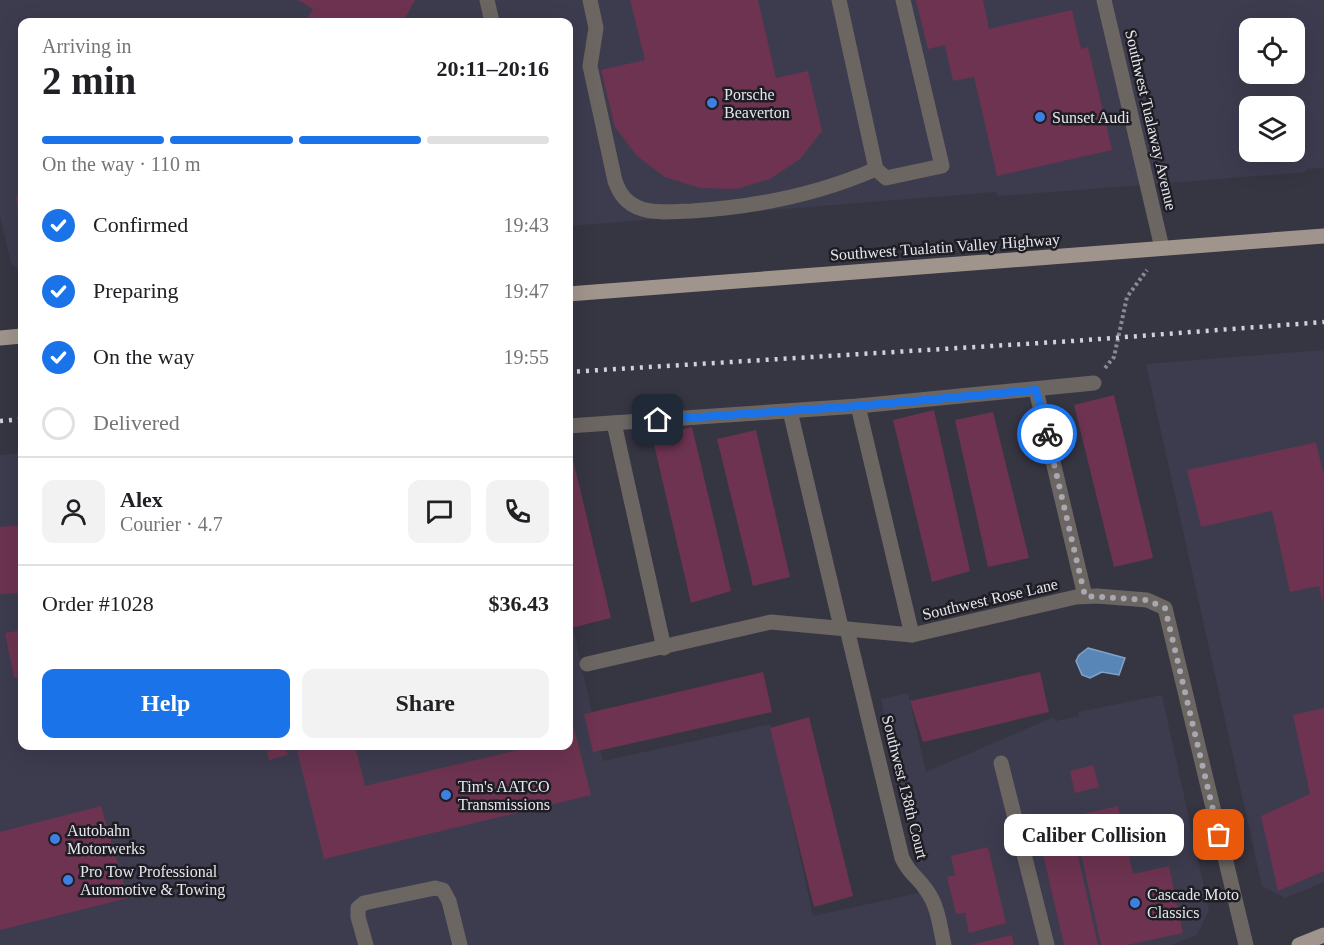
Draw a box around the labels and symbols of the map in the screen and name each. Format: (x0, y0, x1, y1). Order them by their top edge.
street label: Southwest Tualaway Avenue (1121, 28, 1180, 212)
place label: Porsche Beaverton (724, 86, 790, 121)
marker: Porsche Beaverton (705, 96, 719, 110)
place label: Sunset Audi (1052, 109, 1130, 126)
marker: Sunset Audi (1033, 110, 1047, 124)
street label: Southwest Tualatin Valley Highway (830, 230, 1061, 265)
pin (632, 394, 683, 445)
courier (1017, 404, 1077, 464)
street label: Southwest Rose Lane (921, 575, 1059, 623)
street label: Southwest 138th Court (879, 713, 931, 861)
place label: Tim's AATCO Transmissions (458, 778, 550, 813)
marker: Tim's AATCO Transmissions (439, 788, 453, 802)
pin (1193, 809, 1244, 860)
callout: Caliber Collision (1003, 814, 1183, 856)
place label: Autobahn Motorwerks (67, 822, 145, 857)
marker: Autobahn Motorwerks (48, 832, 62, 846)
place label: Pro Tow Professional Automotive & Towing (80, 863, 225, 899)
marker: Pro Tow Professional Automotive & Towing (61, 873, 75, 887)
place label: Cascade Moto Classics (1147, 886, 1239, 921)
marker: Cascade Moto Classics (1128, 896, 1142, 910)

